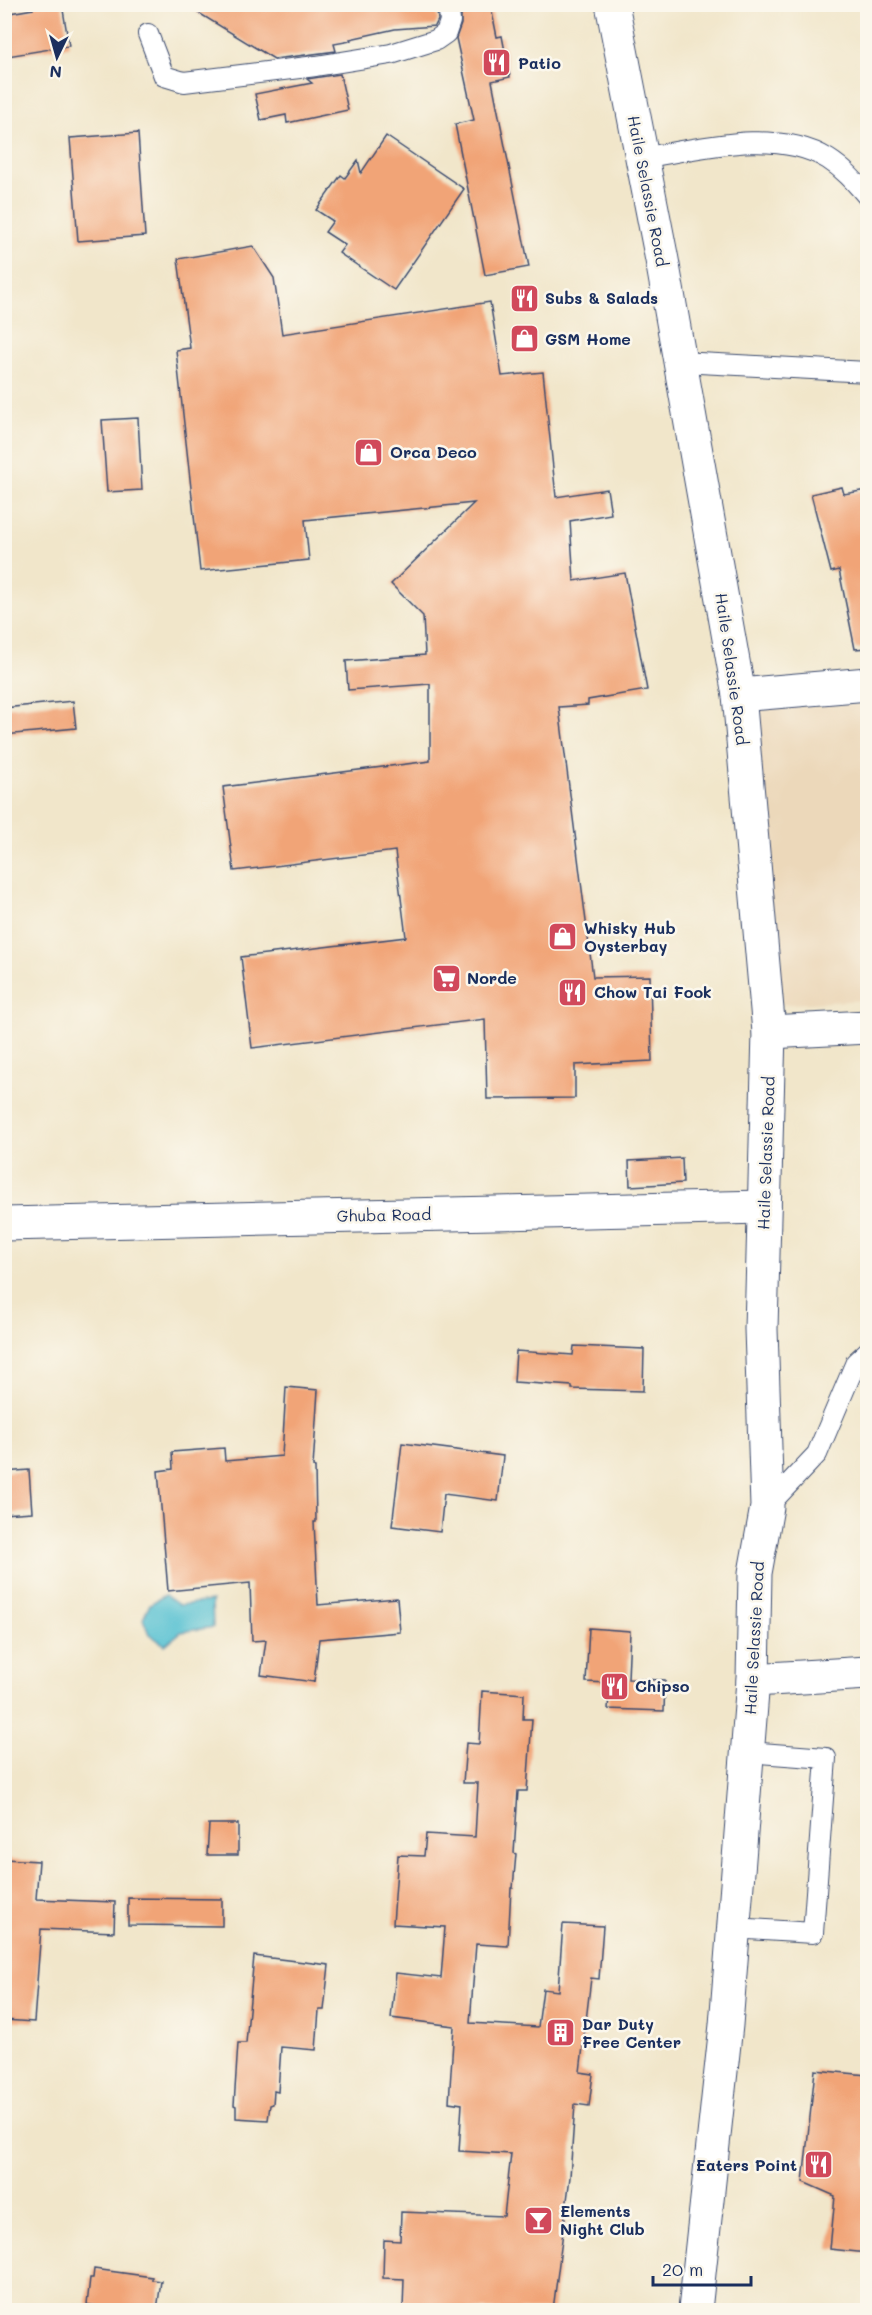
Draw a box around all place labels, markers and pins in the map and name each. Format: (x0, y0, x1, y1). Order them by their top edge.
restaurant icon: Patio (481, 47, 513, 79)
place label: Patio (518, 52, 561, 73)
restaurant icon: Subs & Salads (508, 282, 540, 314)
place label: Subs & Salads (545, 287, 658, 308)
shop icon: GSM Home (508, 323, 540, 355)
place label: GSM Home (545, 328, 631, 349)
shop icon: Orca Deco (353, 436, 385, 468)
place label: Orca Deco (390, 441, 477, 462)
place label: Whisky Hub Oysterbay (584, 917, 676, 956)
shop icon: Whisky Hub Oysterbay (547, 921, 579, 953)
supermarket icon: Norde (430, 962, 462, 994)
place label: Norde (467, 967, 517, 988)
restaurant icon: Chow Tai Fook (557, 976, 589, 1008)
place label: Chow Tai Fook (594, 981, 712, 1002)
restaurant icon: Chipso (598, 1670, 630, 1702)
place label: Chipso (635, 1675, 690, 1696)
place label: Dar Duty Free Center (582, 2013, 681, 2052)
building icon: Dar Duty Free Center (545, 2017, 577, 2049)
restaurant icon: Eaters Point (802, 2149, 834, 2181)
place label: Eaters Point (696, 2154, 797, 2175)
place label: Elements Night Club (560, 2200, 645, 2239)
bar icon: Elements Night Club (523, 2204, 555, 2236)

